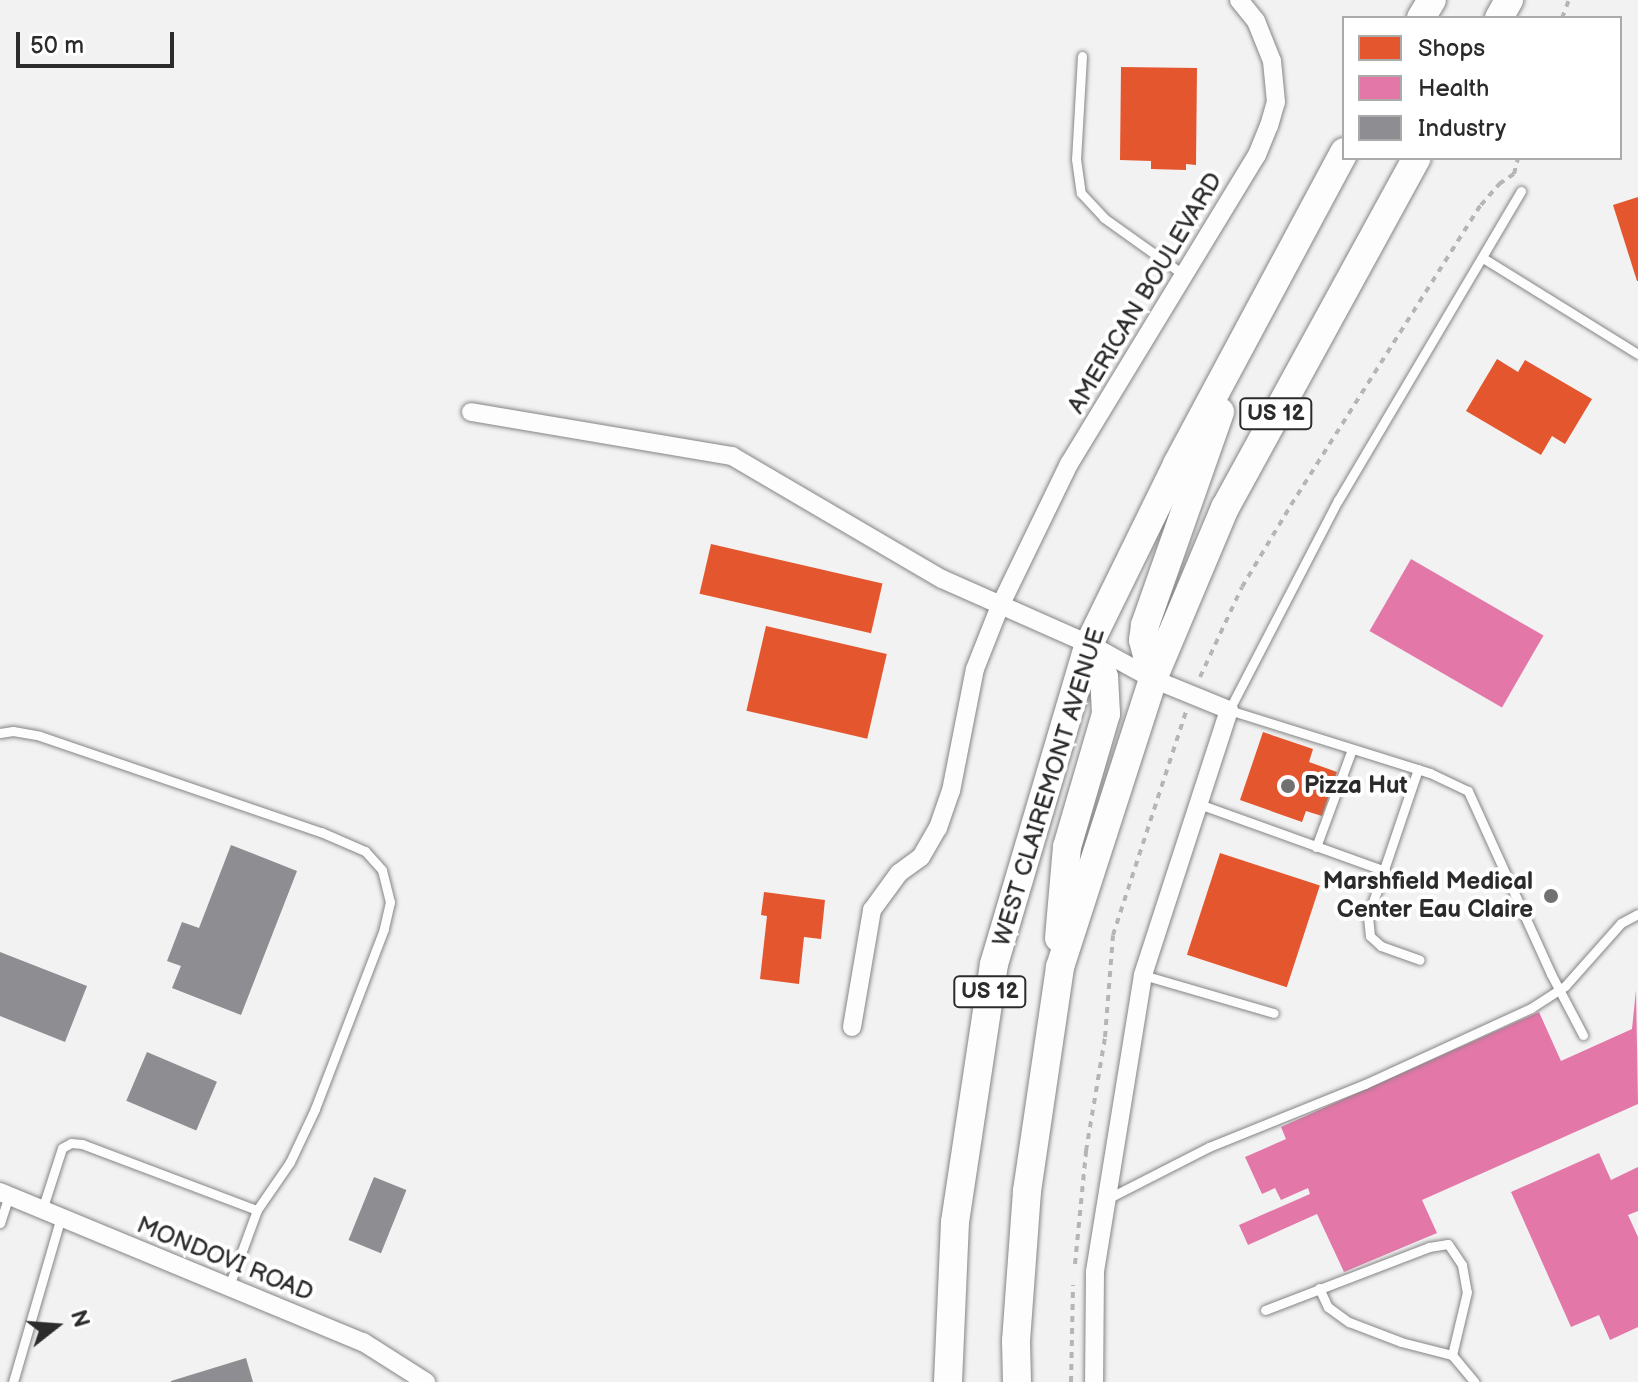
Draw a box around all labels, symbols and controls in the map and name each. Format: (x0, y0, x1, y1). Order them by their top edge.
scale bar (20, 16, 178, 66)
legend (1342, 16, 1622, 160)
text: 50 m (30, 31, 84, 60)
text: Shops (1418, 34, 1485, 63)
text: Health (1418, 74, 1489, 103)
text: Industry (1418, 114, 1506, 143)
street label: AMERICAN BOULEVARD (1062, 167, 1228, 419)
road number: US 12 (1238, 396, 1314, 432)
street label: WEST CLAIREMONT AVENUE (987, 624, 1111, 950)
place label: Pizza Hut (1304, 772, 1407, 800)
marker: Pizza Hut (1279, 777, 1297, 795)
place label: Marshfield Medical Center Eau Claire (1323, 868, 1533, 924)
marker: Marshfield Medical Center Eau Claire (1540, 885, 1562, 907)
road number: US 12 (952, 974, 1028, 1010)
street label: MONDOVI ROAD (133, 1210, 317, 1308)
north arrow (16, 1286, 96, 1366)
text: N (64, 1307, 95, 1331)

